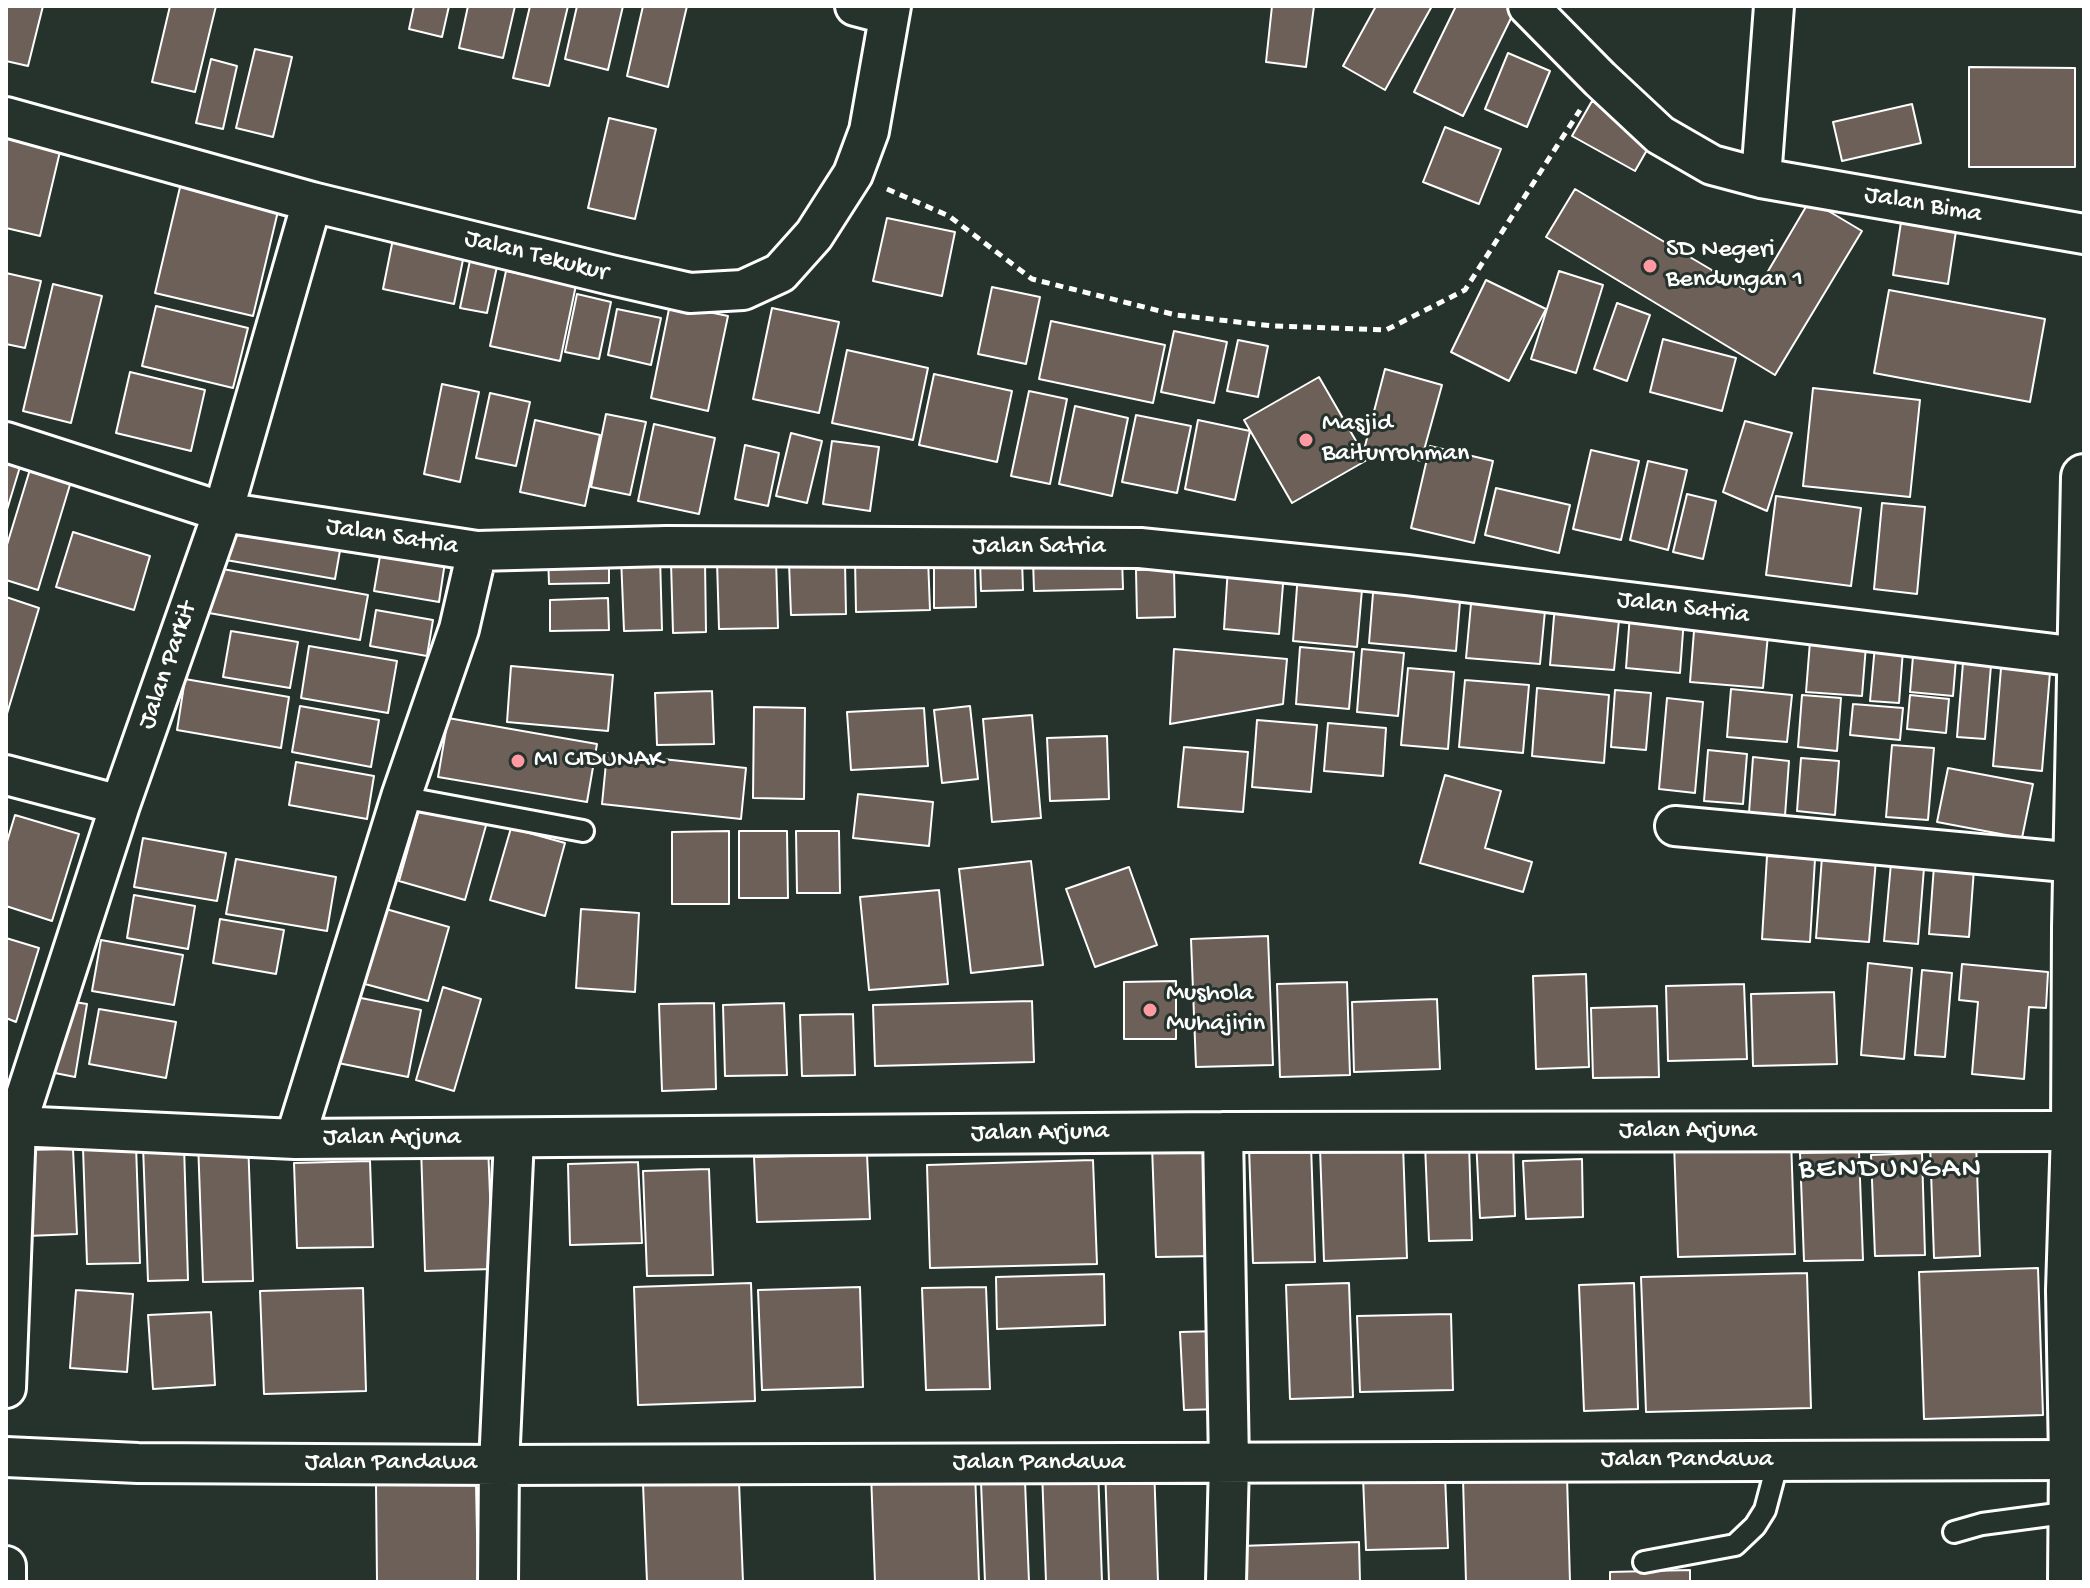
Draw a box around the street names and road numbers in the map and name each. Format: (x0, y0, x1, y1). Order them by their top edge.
street label: Jalan Bima (1862, 180, 1984, 232)
street label: Jalan Tekukur (461, 224, 611, 290)
street label: Jalan Satria (324, 512, 460, 564)
street label: Jalan Satria (972, 532, 1106, 564)
street label: Jalan Satria (1615, 585, 1751, 633)
street label: Jalan Parkit (133, 598, 205, 734)
street label: Jalan Arjuna (1619, 1116, 1757, 1148)
street label: Jalan Arjuna (971, 1117, 1109, 1151)
street label: Jalan Arjuna (323, 1123, 461, 1155)
street label: Jalan Pandawa (1601, 1445, 1773, 1477)
street label: Jalan Pandawa (305, 1448, 477, 1480)
street label: Jalan Pandawa (953, 1448, 1125, 1480)

